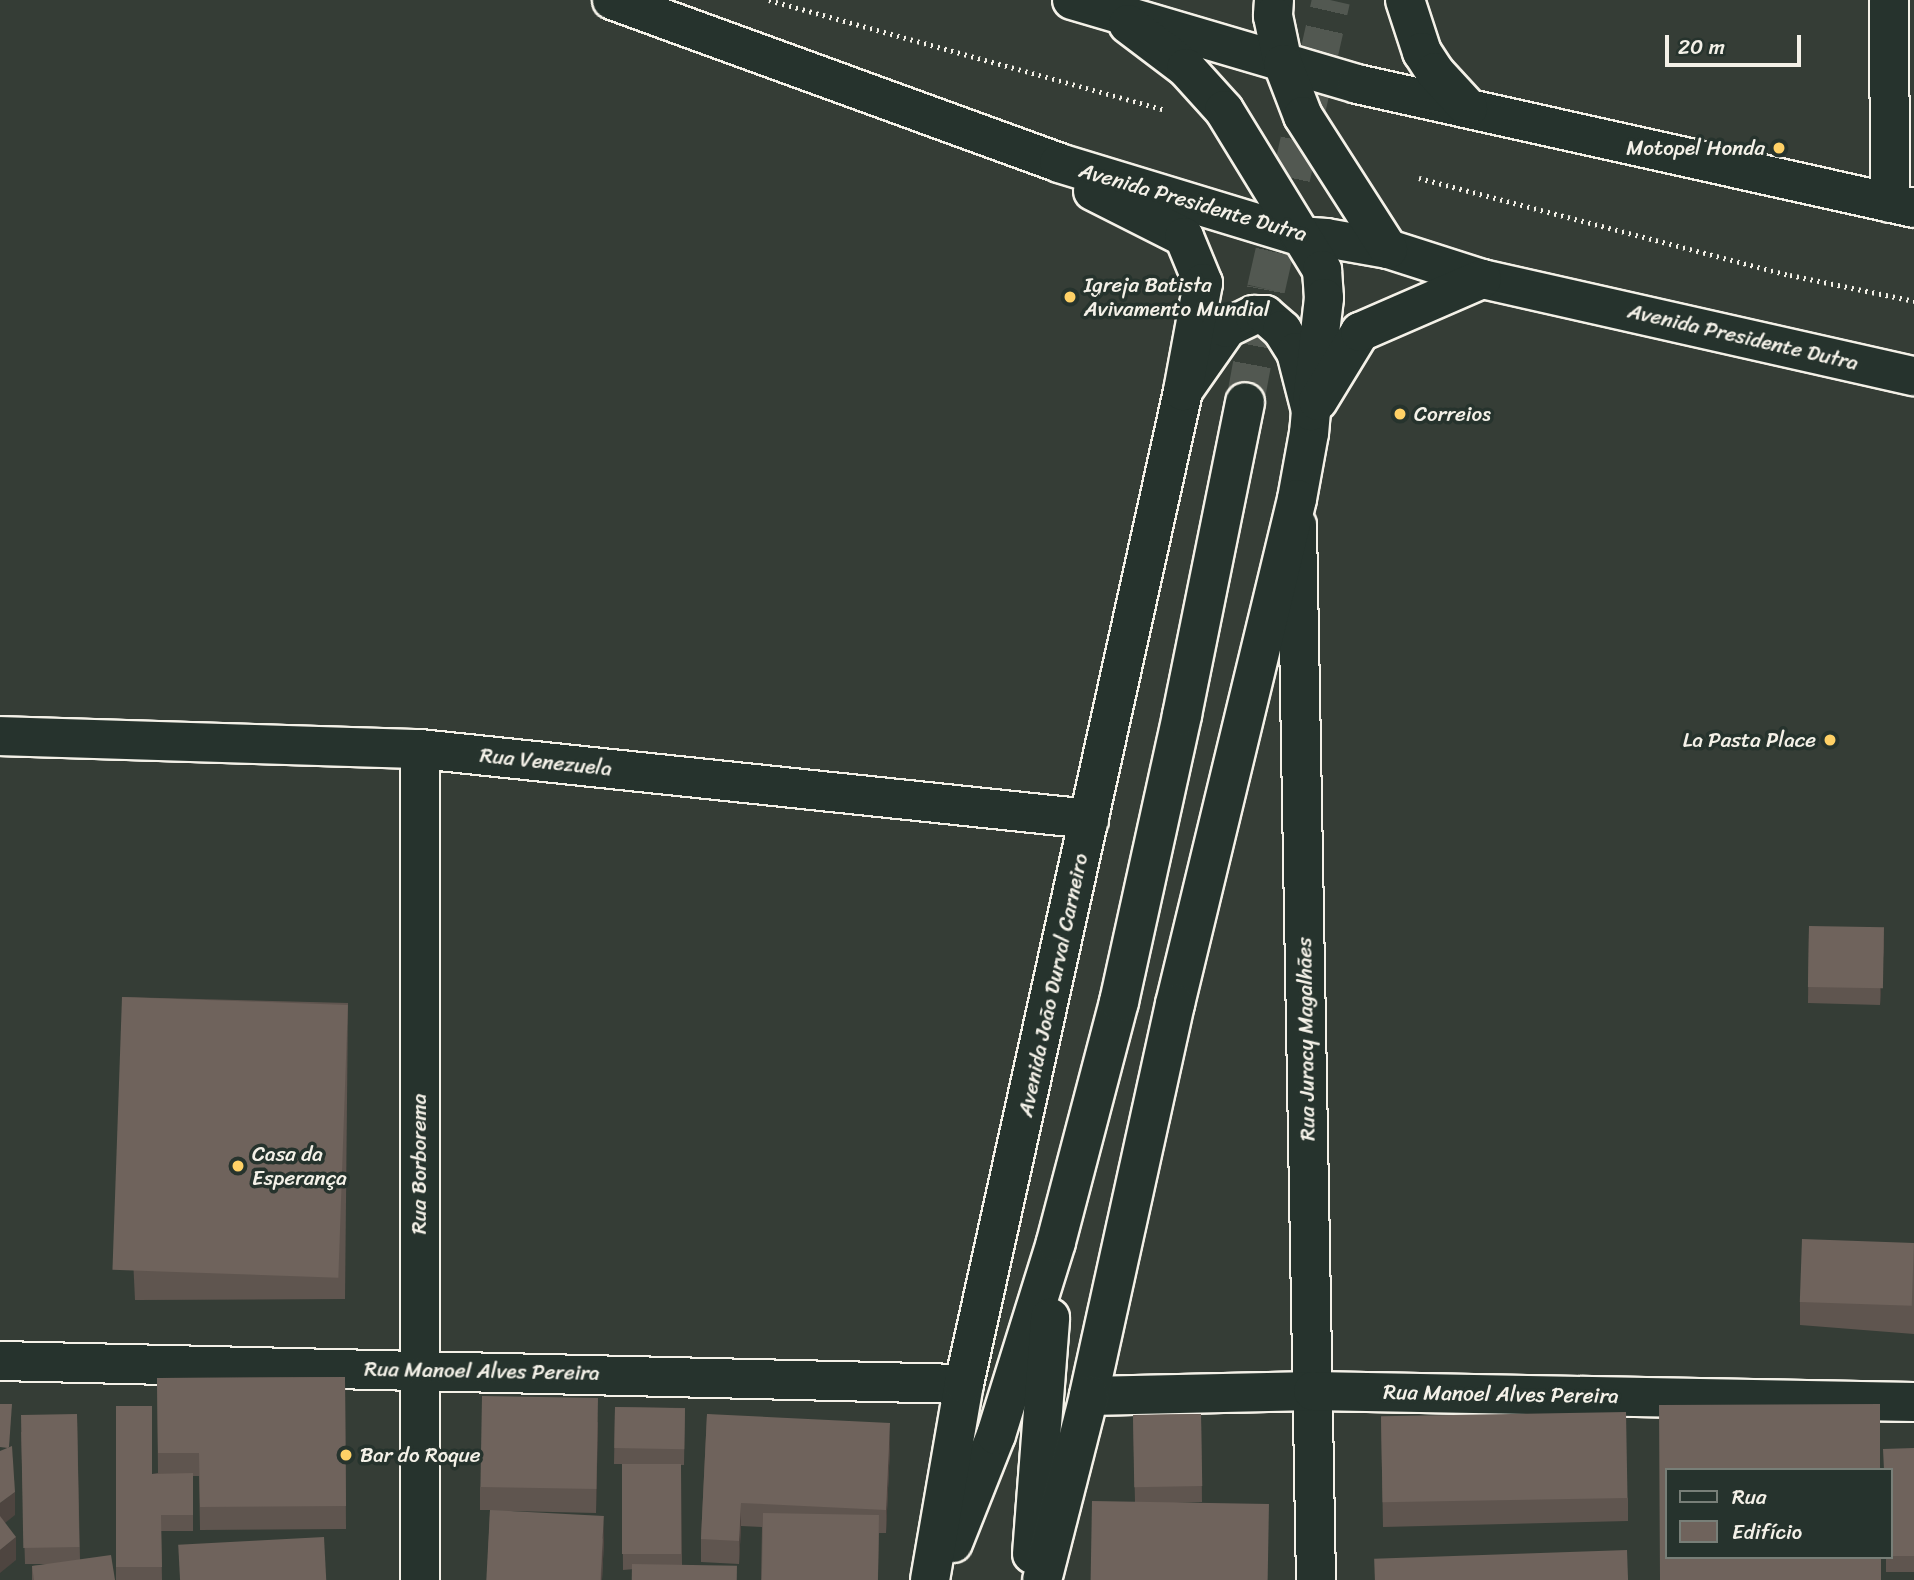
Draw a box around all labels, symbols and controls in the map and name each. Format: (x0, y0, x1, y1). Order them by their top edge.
scale bar (1669, 21, 1806, 65)
text: 20 m (1678, 28, 1725, 66)
place label: Motopel Honda (1626, 135, 1765, 161)
marker: Motopel Honda (1771, 140, 1787, 156)
street label: Avenida Presidente Dutra (1076, 157, 1310, 247)
place label: Igreja Batista Avivamento Mundial (1084, 272, 1270, 322)
marker: Igreja Batista Avivamento Mundial (1062, 289, 1078, 305)
street label: Avenida Presidente Dutra (1625, 298, 1861, 376)
place label: Correios (1414, 401, 1491, 427)
marker: Correios (1392, 406, 1408, 422)
place label: La Pasta Place (1682, 727, 1816, 753)
marker: La Pasta Place (1822, 732, 1838, 748)
street label: Rua Venezuela (479, 743, 613, 781)
street label: Avenida João Durval Carneiro (1013, 851, 1093, 1119)
street label: Rua Juracy Magalhães (1292, 937, 1320, 1141)
street label: Rua Borborema (406, 1094, 432, 1234)
place label: Casa da Esperança (252, 1141, 347, 1191)
marker: Casa da Esperança (230, 1158, 246, 1174)
street label: Rua Manoel Alves Pereira (365, 1356, 599, 1386)
street label: Rua Manoel Alves Pereira (1384, 1379, 1618, 1409)
place label: Bar do Roque (360, 1442, 480, 1468)
marker: Bar do Roque (338, 1447, 354, 1463)
legend (1666, 1468, 1893, 1559)
text: Rua (1732, 1478, 1767, 1516)
text: Edifício (1732, 1513, 1802, 1551)

